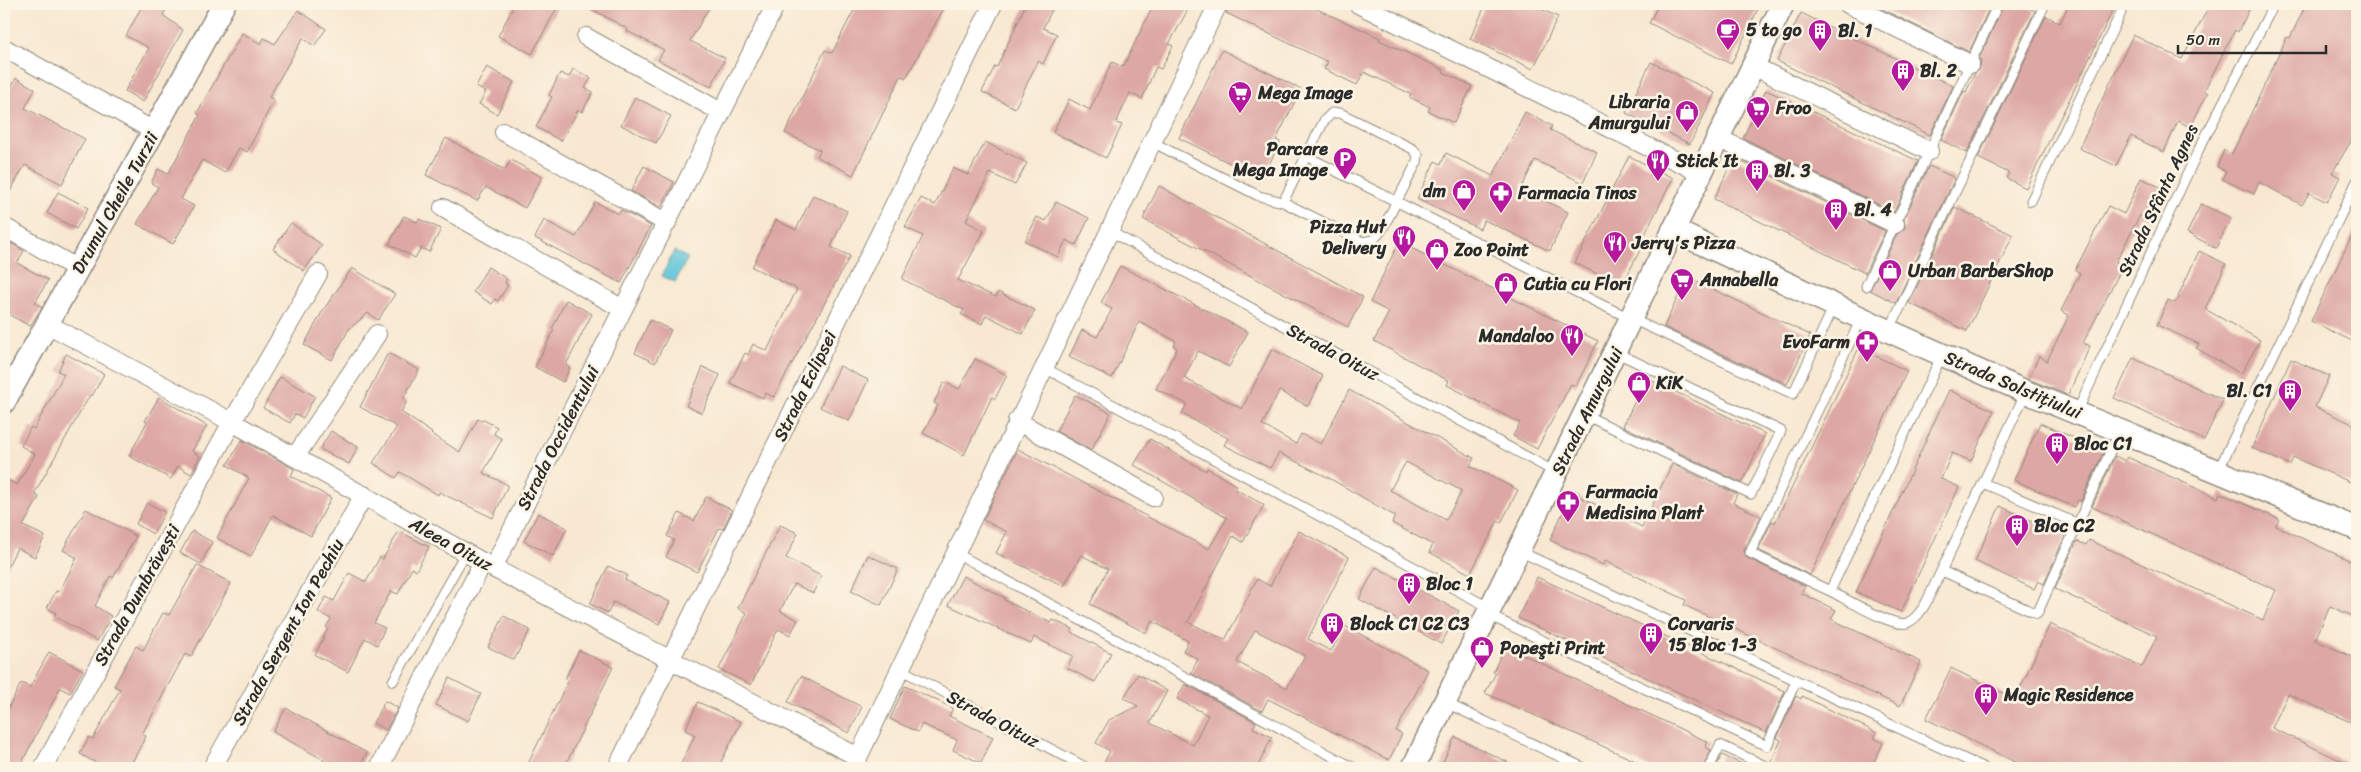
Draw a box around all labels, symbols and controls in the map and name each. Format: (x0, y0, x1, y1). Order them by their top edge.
place label: 5 to go (1746, 14, 1802, 46)
place label: Bl. 1 (1838, 15, 1873, 47)
cafe icon: 5 to go (1715, 17, 1741, 51)
building icon: Bl. 1 (1807, 18, 1833, 52)
scale bar (2178, 22, 2326, 54)
text: 50 m (2186, 27, 2221, 53)
place label: Bl. 2 (1920, 55, 1958, 87)
building icon: Bl. 2 (1890, 58, 1916, 92)
place label: Mega Image (1257, 77, 1354, 109)
supermarket icon: Mega Image (1227, 80, 1253, 114)
place label: Libraria Amurgului (1588, 86, 1671, 139)
place label: Froo (1775, 92, 1812, 124)
supermarket icon: Froo (1745, 95, 1771, 129)
shop icon: Libraria Amurgului (1674, 99, 1700, 133)
street label: Strada Sfânta Agnes (2109, 118, 2208, 282)
street label: Drumul Cheile Turzii (63, 125, 168, 280)
place label: Parcare Mega Image (1232, 133, 1329, 186)
place label: Stick It (1675, 145, 1738, 177)
parking icon: Parcare Mega Image (1332, 146, 1358, 180)
restaurant icon: Stick It (1645, 148, 1671, 182)
place label: Bl. 3 (1774, 155, 1811, 187)
building icon: Bl. 3 (1744, 158, 1770, 192)
place label: dm (1423, 175, 1446, 207)
place label: Farmacia Tinos (1517, 177, 1637, 209)
shop icon: dm (1451, 178, 1477, 212)
pharmacy icon: Farmacia Tinos (1488, 180, 1514, 214)
place label: Bl. 4 (1854, 194, 1893, 226)
building icon: Bl. 4 (1823, 197, 1849, 231)
place label: Pizza Hut Delivery (1310, 211, 1388, 264)
restaurant icon: Pizza Hut Delivery (1391, 224, 1417, 258)
place label: Jerry's Pizza (1631, 227, 1736, 259)
restaurant icon: Jerry's Pizza (1602, 230, 1628, 264)
place label: Zoo Point (1453, 234, 1529, 266)
shop icon: Zoo Point (1424, 237, 1450, 271)
place label: Urban BarberShop (1908, 255, 2054, 287)
shop icon: Urban BarberShop (1877, 258, 1903, 292)
place label: Annabella (1699, 264, 1779, 296)
supermarket icon: Annabella (1669, 267, 1695, 301)
place label: Cutia cu Flori (1523, 268, 1632, 300)
shop icon: Cutia cu Flori (1493, 271, 1519, 305)
street label: Strada Oituz (1281, 314, 1386, 390)
place label: Mandaloo (1478, 320, 1555, 352)
restaurant icon: Mandaloo (1559, 323, 1585, 357)
street label: Strada Eclipsei (764, 324, 846, 447)
place label: EvoFarm (1782, 326, 1850, 358)
pharmacy icon: EvoFarm (1854, 329, 1880, 363)
street label: Strada Amurgului (1542, 340, 1633, 481)
street label: Strada Solstițiului (1939, 342, 2088, 429)
street label: Strada Occidentului (508, 359, 609, 516)
place label: KiK (1655, 367, 1684, 399)
shop icon: KiK (1626, 370, 1652, 404)
place label: Bl. C1 (2226, 375, 2272, 407)
building icon: Bl. C1 (2277, 378, 2303, 412)
place label: Bloc C1 (2074, 428, 2133, 460)
building icon: Bloc C1 (2044, 431, 2070, 465)
place label: Farmacia Medisina Plant (1585, 476, 1705, 529)
pharmacy icon: Farmacia Medisina Plant (1555, 489, 1581, 523)
street label: Aleea Oituz (402, 507, 499, 580)
place label: Bloc C2 (2034, 510, 2096, 542)
building icon: Bloc C2 (2004, 513, 2030, 547)
street label: Strada Dumbrăvești (85, 517, 190, 672)
street label: Strada Sergent Ion Pechiu (223, 532, 353, 732)
place label: Bloc 1 (1426, 568, 1473, 600)
building icon: Bloc 1 (1396, 571, 1422, 605)
place label: Block C1 C2 C3 (1350, 608, 1470, 640)
place label: Corvaris 15 Bloc 1-3 (1667, 608, 1757, 661)
building icon: Block C1 C2 C3 (1319, 611, 1345, 645)
building icon: Corvaris 15 Bloc 1-3 (1638, 621, 1664, 655)
place label: Popeşti Print (1500, 632, 1606, 664)
shop icon: Popeşti Print (1469, 635, 1495, 669)
place label: Magic Residence (2003, 679, 2134, 711)
street label: Strada Oituz (941, 681, 1046, 757)
building icon: Magic Residence (1973, 682, 1999, 716)

